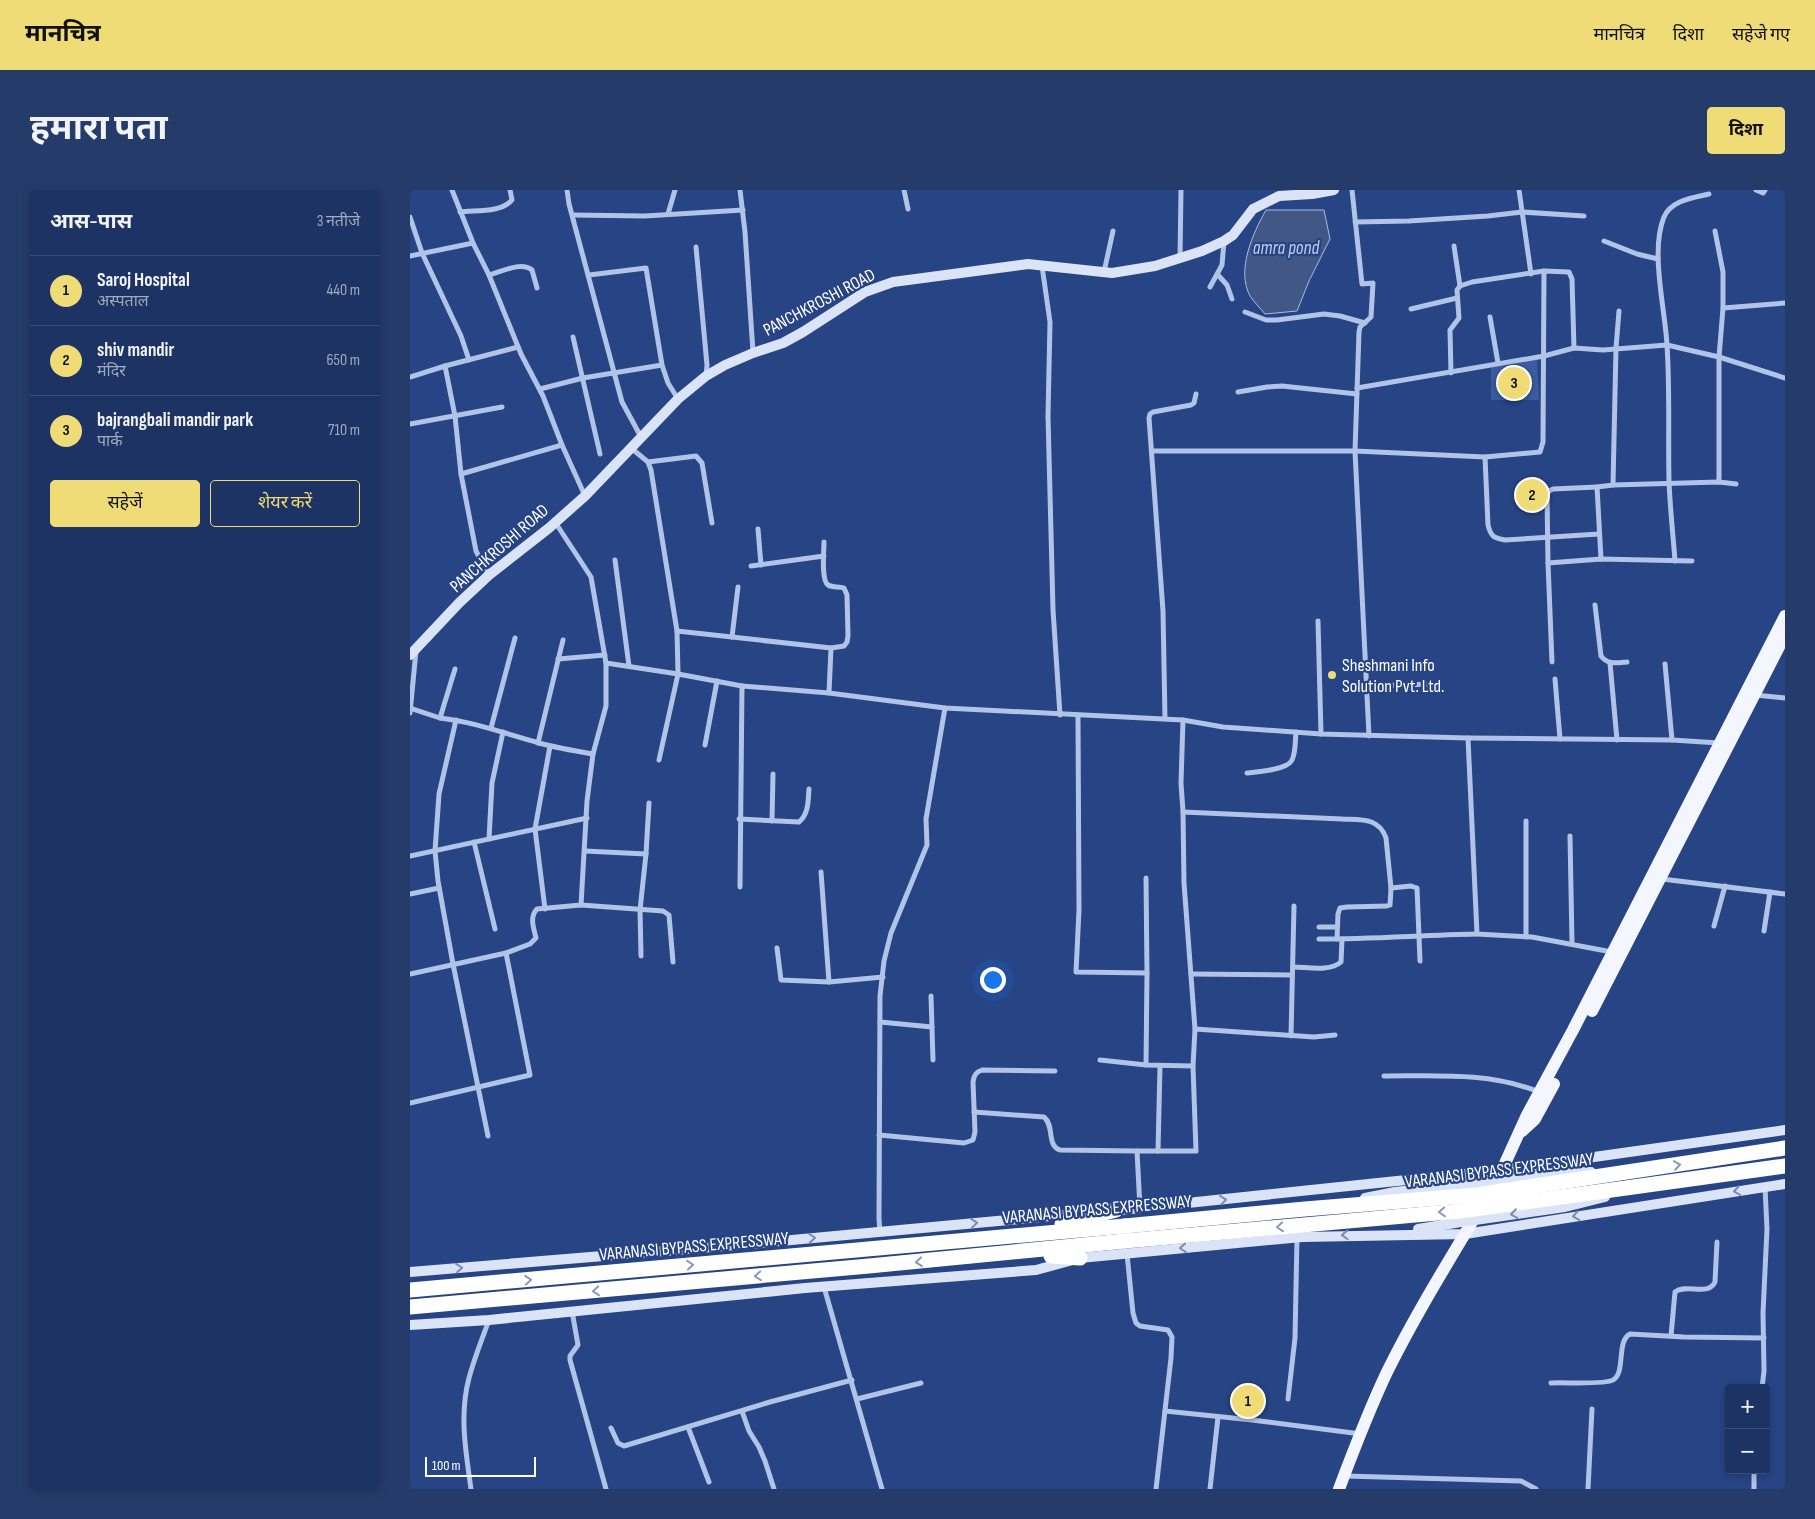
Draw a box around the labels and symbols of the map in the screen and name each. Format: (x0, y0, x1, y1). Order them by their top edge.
water label: amra pond (1253, 237, 1320, 260)
street label: PANCHKROSHI ROAD (760, 264, 879, 341)
pin: 3 (1498, 364, 1530, 402)
pin: 2 (1516, 476, 1548, 514)
street label: PANCHKROSHI ROAD (446, 500, 553, 597)
place label: Sheshmani Info Solution Pvt. Ltd. (1342, 655, 1444, 697)
marker: Sheshmani Info Solution Pvt. Ltd. (1326, 669, 1338, 681)
your location (980, 967, 1006, 993)
street label: VARANASI BYPASS EXPRESSWAY (1404, 1148, 1595, 1192)
one-way arrow (1673, 1160, 1681, 1170)
one-way arrow (1732, 1186, 1741, 1196)
street label: VARANASI BYPASS EXPRESSWAY (1002, 1191, 1193, 1228)
one-way arrow (1219, 1195, 1227, 1206)
one-way arrow (1438, 1207, 1446, 1218)
one-way arrow (1509, 1209, 1518, 1219)
one-way arrow (1572, 1211, 1581, 1221)
one-way arrow (970, 1218, 978, 1229)
one-way arrow (1276, 1221, 1284, 1232)
street label: VARANASI BYPASS EXPRESSWAY (599, 1228, 790, 1265)
one-way arrow (1341, 1230, 1349, 1241)
one-way arrow (809, 1233, 817, 1244)
one-way arrow (1179, 1242, 1187, 1253)
one-way arrow (915, 1256, 923, 1267)
one-way arrow (686, 1260, 694, 1271)
one-way arrow (455, 1263, 463, 1274)
one-way arrow (753, 1271, 761, 1282)
one-way arrow (525, 1274, 533, 1285)
one-way arrow (591, 1285, 599, 1296)
pin: 1 (1232, 1382, 1264, 1420)
scale bar (425, 1454, 536, 1477)

